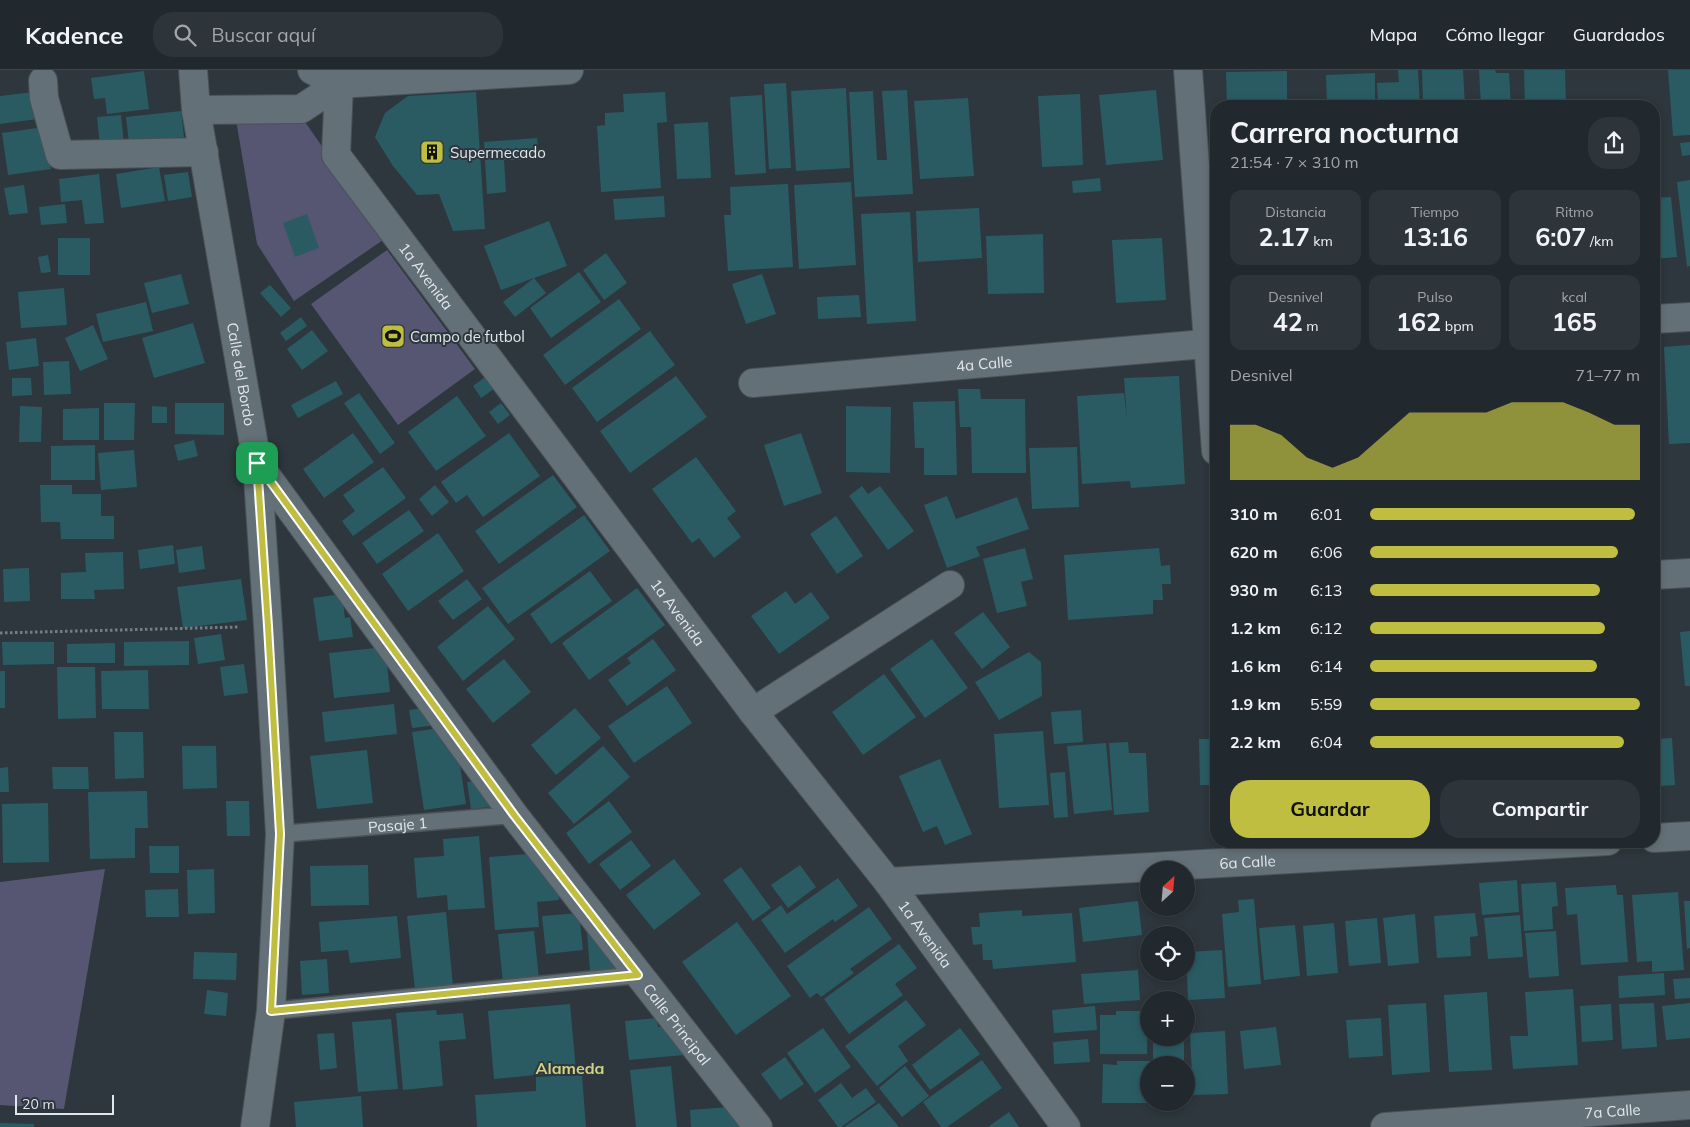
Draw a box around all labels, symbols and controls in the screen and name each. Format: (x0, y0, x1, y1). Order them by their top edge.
search box (153, 12, 503, 57)
text: Kadence (25, 20, 123, 50)
icon: search (171, 21, 199, 49)
text: Buscar aquí (211, 23, 316, 47)
text: Mapa (1369, 23, 1417, 46)
text: Cómo llegar (1445, 23, 1545, 46)
text: Guardados (1573, 23, 1665, 46)
text: Carrera nocturna (1230, 115, 1459, 150)
button: share (1588, 117, 1640, 169)
building icon: Supermecado (419, 139, 445, 165)
place label: Supermecado (450, 143, 546, 162)
text: 21:54 · 7 × 310 m (1230, 152, 1359, 172)
text: Distancia (1265, 203, 1326, 221)
text: Tiempo (1411, 203, 1459, 221)
text: Ritmo (1555, 203, 1593, 221)
text: 2.17 (1258, 221, 1310, 252)
text: 13:16 (1402, 221, 1468, 252)
text: 6:07 (1535, 221, 1586, 252)
text: km (1310, 232, 1333, 250)
text: /km (1586, 232, 1613, 250)
street label: 1a Avenida (395, 239, 458, 313)
text: Desnivel (1268, 288, 1323, 306)
text: Pulso (1417, 288, 1453, 306)
text: kcal (1562, 288, 1587, 306)
text: 42 (1273, 306, 1303, 337)
text: 162 (1396, 306, 1441, 337)
text: 165 (1552, 306, 1597, 337)
text: m (1303, 317, 1319, 335)
text: bpm (1441, 317, 1474, 335)
street label: Calle del Bordo (223, 321, 260, 427)
sports icon: Campo de futbol (380, 323, 406, 349)
place label: Campo de futbol (410, 327, 525, 346)
street label: 4a Calle (955, 351, 1013, 375)
text: Desnivel (1230, 365, 1293, 385)
text: 71–77 m (1575, 365, 1640, 385)
pin (236, 442, 278, 484)
icon: arrive (243, 449, 271, 477)
text: 310 m (1230, 504, 1278, 524)
text: 6:01 (1310, 504, 1342, 524)
text: 620 m (1230, 542, 1278, 562)
text: 6:06 (1310, 542, 1342, 562)
street label: 1a Avenida (647, 575, 709, 649)
text: 930 m (1230, 580, 1278, 600)
text: 6:13 (1310, 580, 1342, 600)
text: 1.2 km (1230, 618, 1281, 638)
text: 6:12 (1310, 618, 1342, 638)
text: 1.6 km (1230, 656, 1281, 676)
text: 6:14 (1310, 656, 1342, 676)
text: 1.9 km (1230, 694, 1281, 714)
text: 5:59 (1310, 694, 1342, 714)
text: 2.2 km (1230, 732, 1281, 752)
text: 6:04 (1310, 732, 1342, 752)
button: Guardar (1230, 780, 1430, 838)
button: Compartir (1440, 780, 1640, 838)
street label: Pasaje 1 (367, 813, 428, 836)
street label: 6a Calle (1219, 850, 1276, 873)
north arrow (1140, 861, 1195, 916)
map controls (1140, 861, 1195, 1111)
street label: 1a Avenida (895, 896, 957, 971)
button: locate (1140, 926, 1195, 981)
street label: Calle Principal (640, 979, 715, 1068)
button: + (1140, 991, 1195, 1046)
button: − (1140, 1056, 1195, 1111)
district label: Alameda (535, 1058, 605, 1078)
scale bar (15, 1092, 114, 1115)
text: 20 m (22, 1095, 55, 1113)
street label: 7a Calle (1584, 1099, 1641, 1122)

